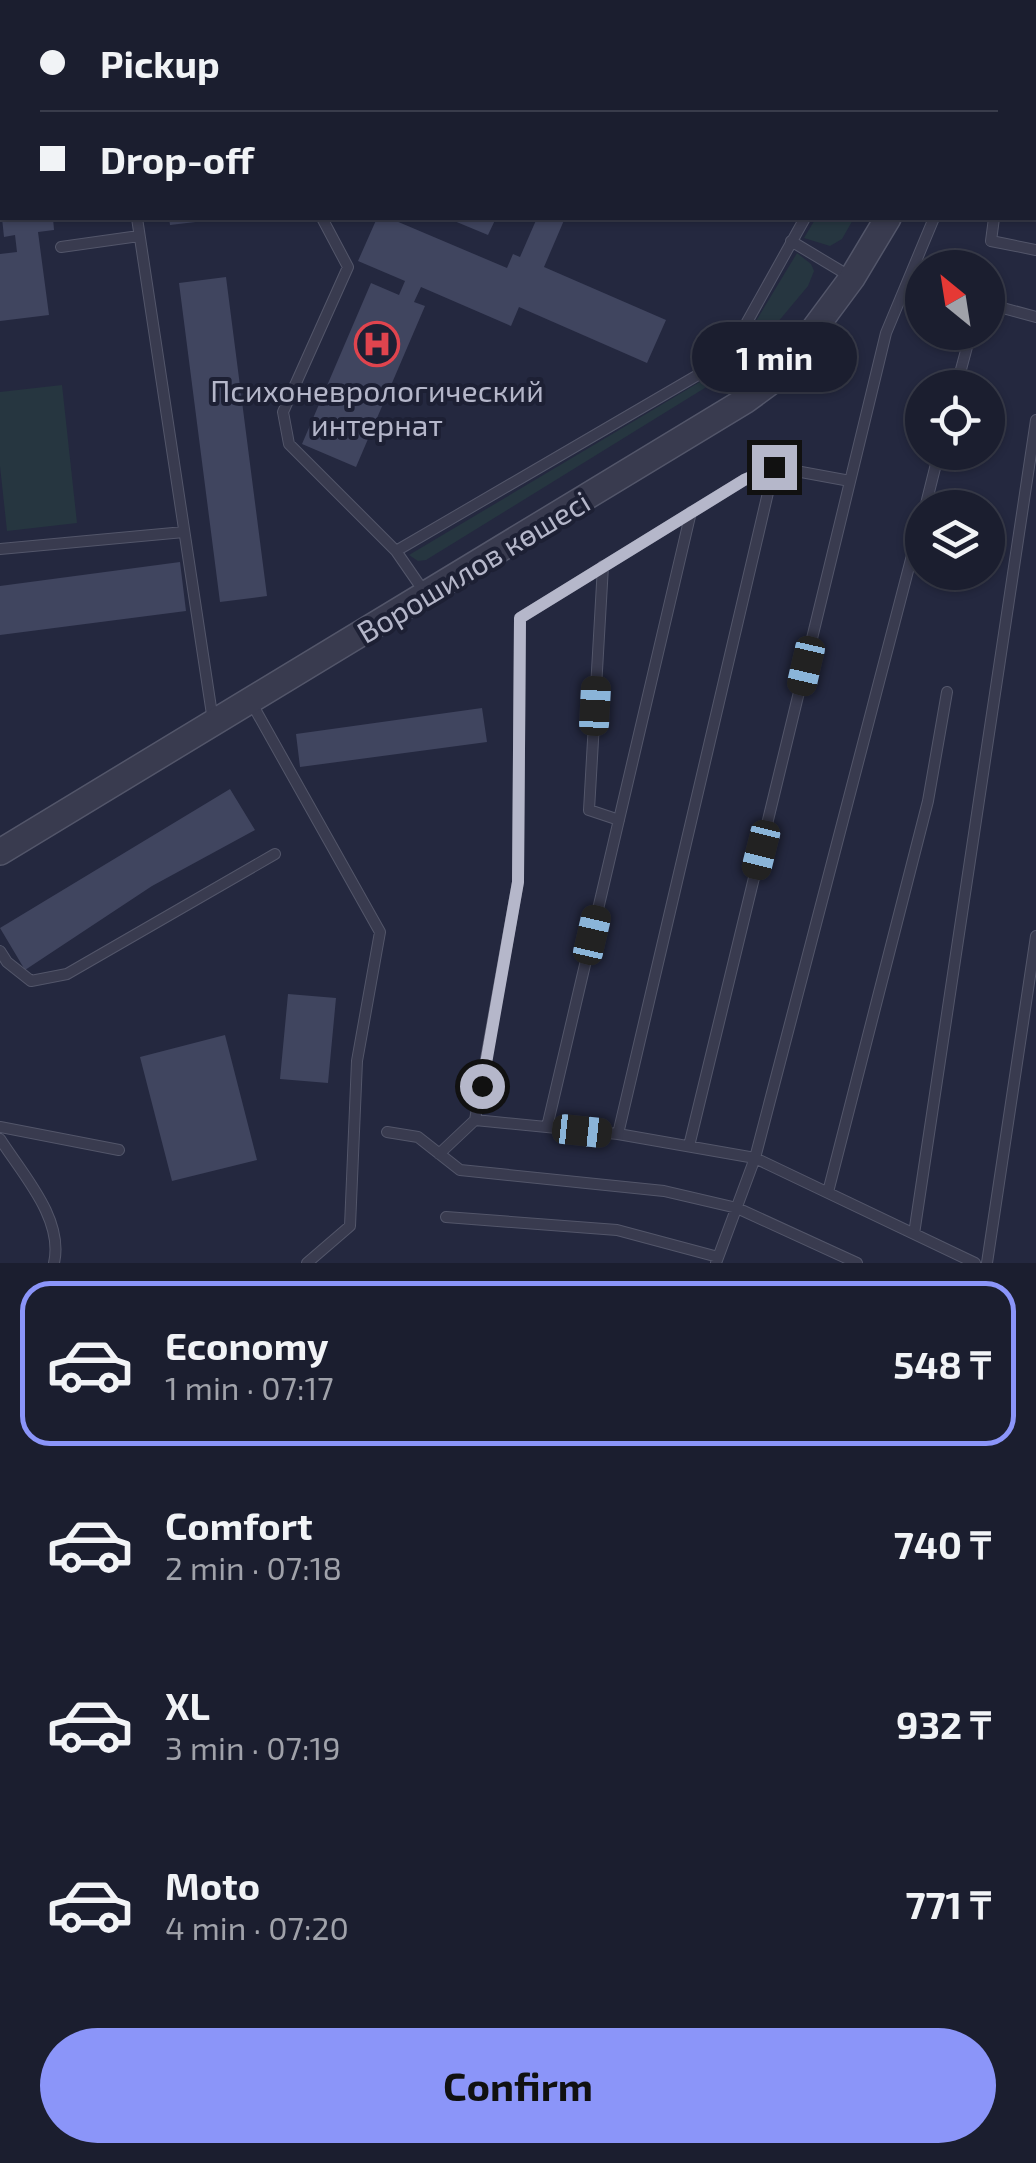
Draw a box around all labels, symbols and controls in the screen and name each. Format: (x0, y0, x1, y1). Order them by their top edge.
text: Pickup (100, 40, 220, 86)
text: Drop-off (100, 136, 254, 182)
north arrow (905, 250, 1005, 350)
map controls (905, 250, 1005, 590)
hospital icon: Психоневрологический интернат (354, 321, 400, 367)
callout: 1 min (692, 322, 856, 392)
text: 1 min (736, 338, 813, 376)
button: locate (905, 370, 1005, 470)
place label: Психоневрологический интернат (210, 372, 544, 442)
route end (752, 445, 797, 490)
street label: Ворошилов көшесі (350, 482, 596, 650)
button: layers (905, 490, 1005, 590)
car (785, 633, 827, 699)
car (578, 675, 612, 737)
car (739, 817, 783, 883)
car (571, 902, 613, 968)
route start (460, 1064, 505, 1109)
car (551, 1113, 613, 1149)
icon: car (45, 1319, 135, 1409)
text: Economy (165, 1322, 329, 1368)
text: 548 ₸ (893, 1341, 991, 1387)
text: 1 min · 07:17 (165, 1368, 334, 1406)
icon: car (45, 1499, 135, 1589)
text: Comfort (165, 1502, 313, 1548)
text: 740 ₸ (894, 1521, 991, 1567)
text: 2 min · 07:18 (165, 1548, 342, 1586)
icon: car (45, 1679, 135, 1769)
text: XL (165, 1682, 210, 1728)
text: 932 ₸ (896, 1701, 991, 1747)
text: 3 min · 07:19 (165, 1728, 341, 1766)
icon: car (45, 1859, 135, 1949)
text: Moto (165, 1862, 260, 1908)
text: 771 ₸ (905, 1881, 991, 1927)
text: 4 min · 07:20 (165, 1908, 349, 1946)
button: Confirm (40, 2028, 996, 2143)

